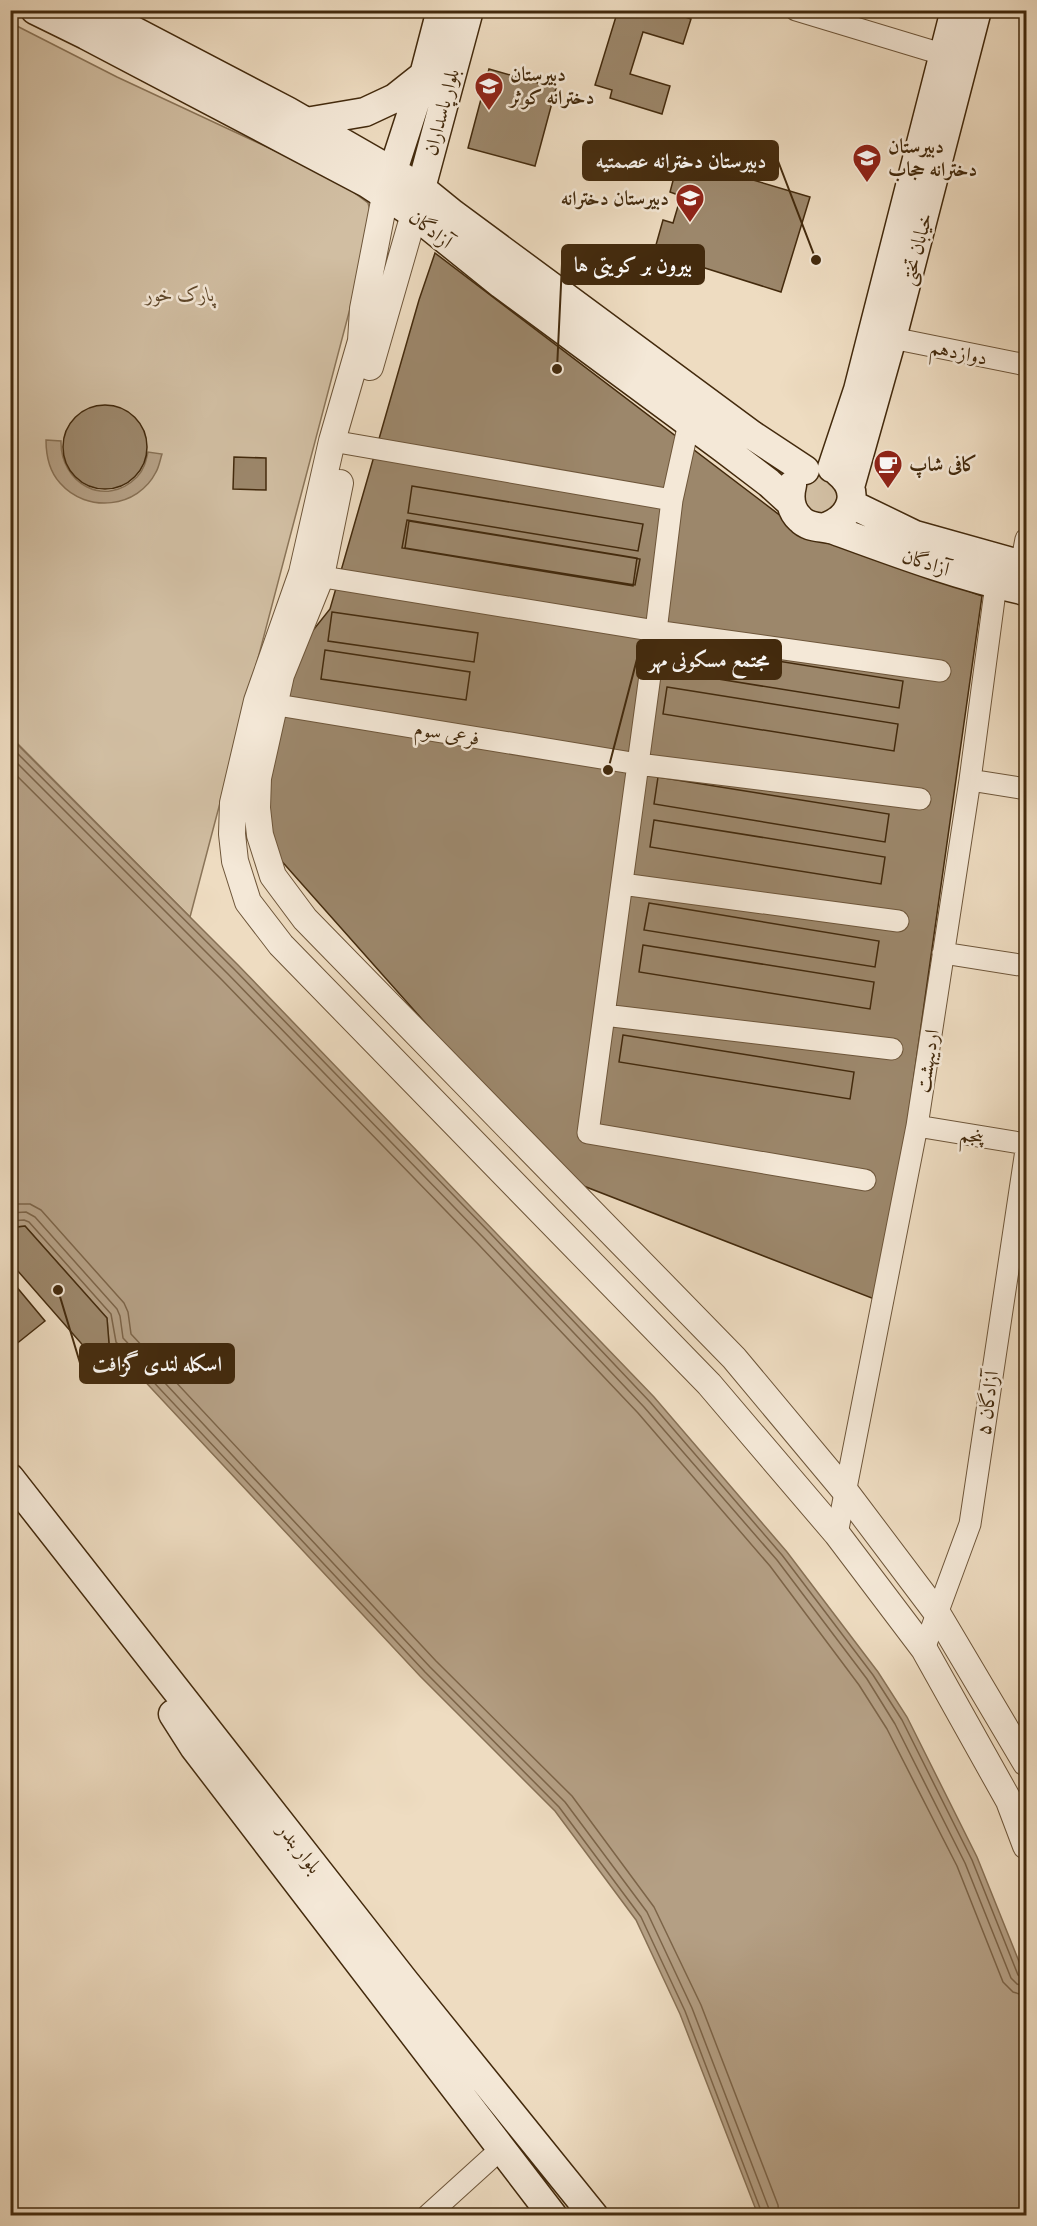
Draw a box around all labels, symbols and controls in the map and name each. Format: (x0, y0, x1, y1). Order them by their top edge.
place label: دبیرستان دخترانه کوثر (508, 63, 594, 110)
street label: بلوار پاسداران (419, 66, 467, 159)
school or university icon: دبیرستان دخترانه کوثر (473, 70, 505, 112)
place label: دبیرستان دخترانه حجاب (888, 135, 977, 182)
callout: دبیرستان دخترانه عصمتیه (583, 141, 778, 180)
school or university icon: دبیرستان دخترانه حجاب (851, 142, 883, 184)
text: دبیرستان دخترانه عصمتیه (595, 149, 767, 174)
school or university icon: دبیرستان دخترانه (674, 182, 706, 224)
place label: دبیرستان دخترانه (561, 187, 669, 210)
street label: آزادگان (404, 205, 460, 255)
street label: خیابان تختی (896, 210, 940, 289)
callout: بیرون بر کویتی ها (562, 245, 704, 284)
text: بیرون بر کویتی ها (574, 253, 692, 279)
park label: پارک خور (143, 283, 217, 309)
street label: دوازدهم (927, 335, 990, 377)
cafe icon: کافی شاپ (872, 448, 904, 490)
place label: کافی شاپ (909, 453, 978, 479)
street label: آزادگان (899, 543, 955, 582)
callout: مجتمع مسکونی مهر (637, 640, 781, 679)
text: مجتمع مسکونی مهر (647, 648, 770, 679)
street label: فرعی سوم (412, 717, 481, 756)
street label: اردیبهشت (911, 1028, 945, 1095)
street label: پنجم (957, 1122, 987, 1156)
callout: اسکله لندی گزافت (80, 1344, 234, 1383)
text: اسکله لندی گزافت (92, 1350, 222, 1377)
street label: آزادگان ۵ (971, 1367, 1004, 1437)
street label: بلوار بندر (271, 1817, 326, 1879)

